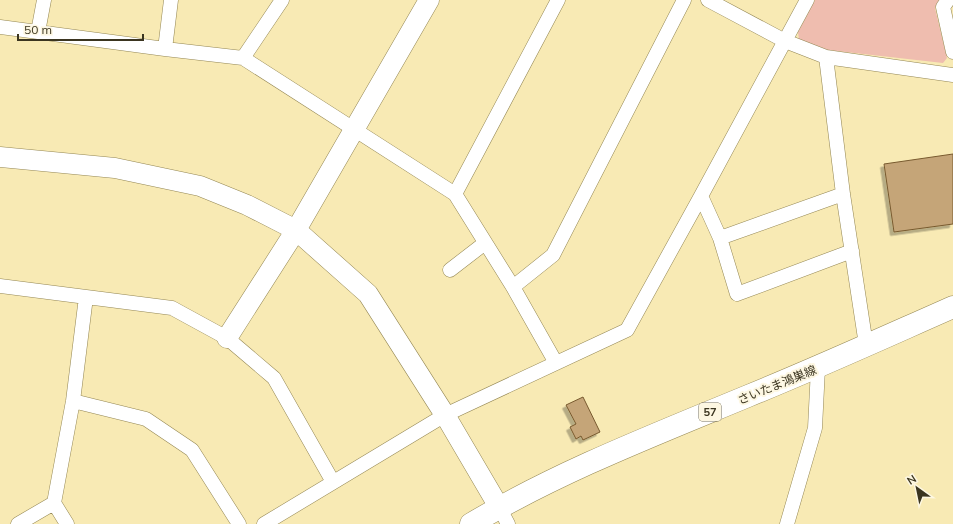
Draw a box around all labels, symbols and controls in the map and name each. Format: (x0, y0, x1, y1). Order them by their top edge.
scale bar (18, 16, 143, 42)
text: 50 m (24, 22, 52, 37)
street label: さいたま鴻巣線 (735, 362, 818, 407)
road number: 57 (699, 403, 721, 421)
north arrow (897, 468, 937, 508)
text: N (904, 471, 919, 488)

